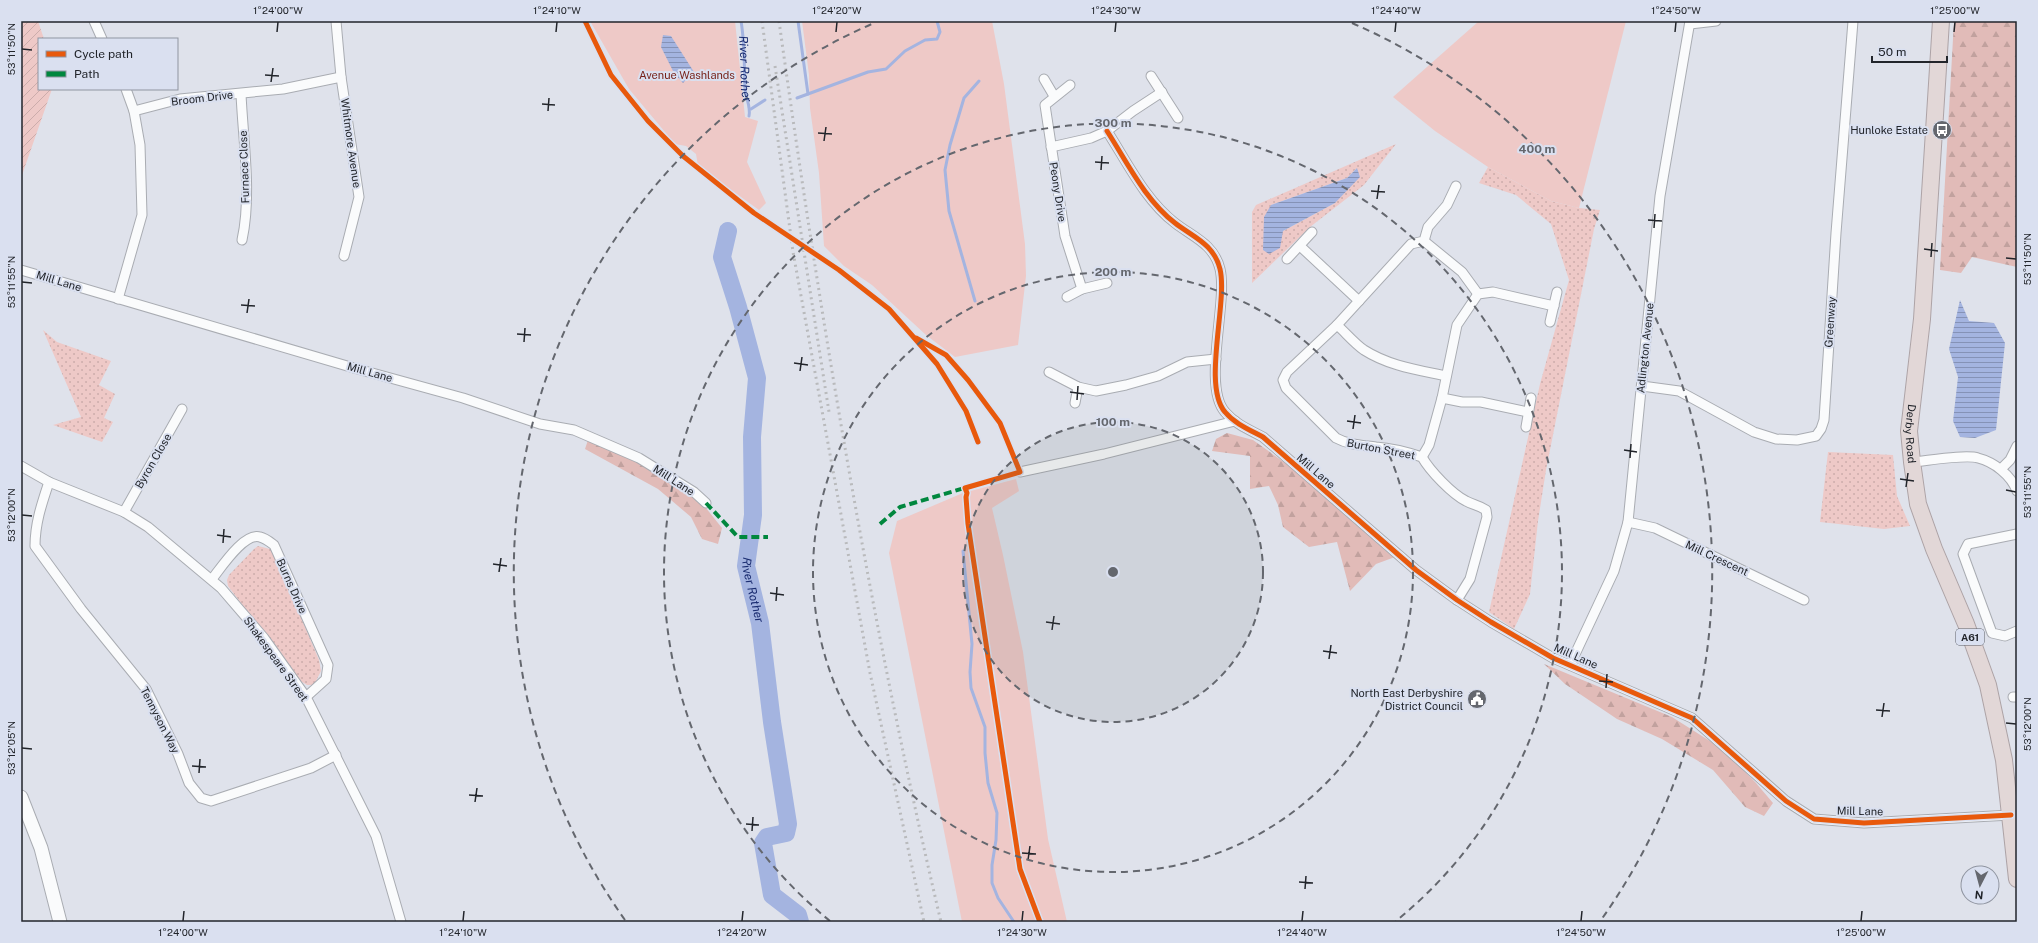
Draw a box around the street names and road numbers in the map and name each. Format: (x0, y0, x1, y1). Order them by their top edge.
street label: Broom Drive (170, 88, 234, 108)
street label: Whitmore Avenue (339, 97, 363, 189)
street label: Furnace Close (237, 130, 251, 204)
street label: Peony Drive (1047, 161, 1069, 223)
street label: Mill Lane (35, 268, 83, 294)
street label: Greenway (1822, 296, 1838, 348)
street label: Adlington Avenue (1634, 302, 1656, 394)
street label: Mill Lane (346, 360, 394, 384)
street label: Derby Road (1903, 403, 1918, 464)
street label: Byron Close (132, 431, 174, 491)
street label: Burton Street (1346, 436, 1416, 462)
street label: Mill Lane (1294, 451, 1338, 491)
street label: Mill Lane (651, 462, 697, 498)
street label: Mill Crescent (1684, 538, 1750, 578)
street label: Burns Drive (275, 557, 309, 615)
street label: Shakespeare Street (241, 614, 311, 704)
road number: A61 (1956, 629, 1984, 645)
street label: Mill Lane (1552, 641, 1600, 671)
street label: Tennyson Way (138, 685, 182, 755)
street label: Mill Lane (1837, 805, 1883, 817)

